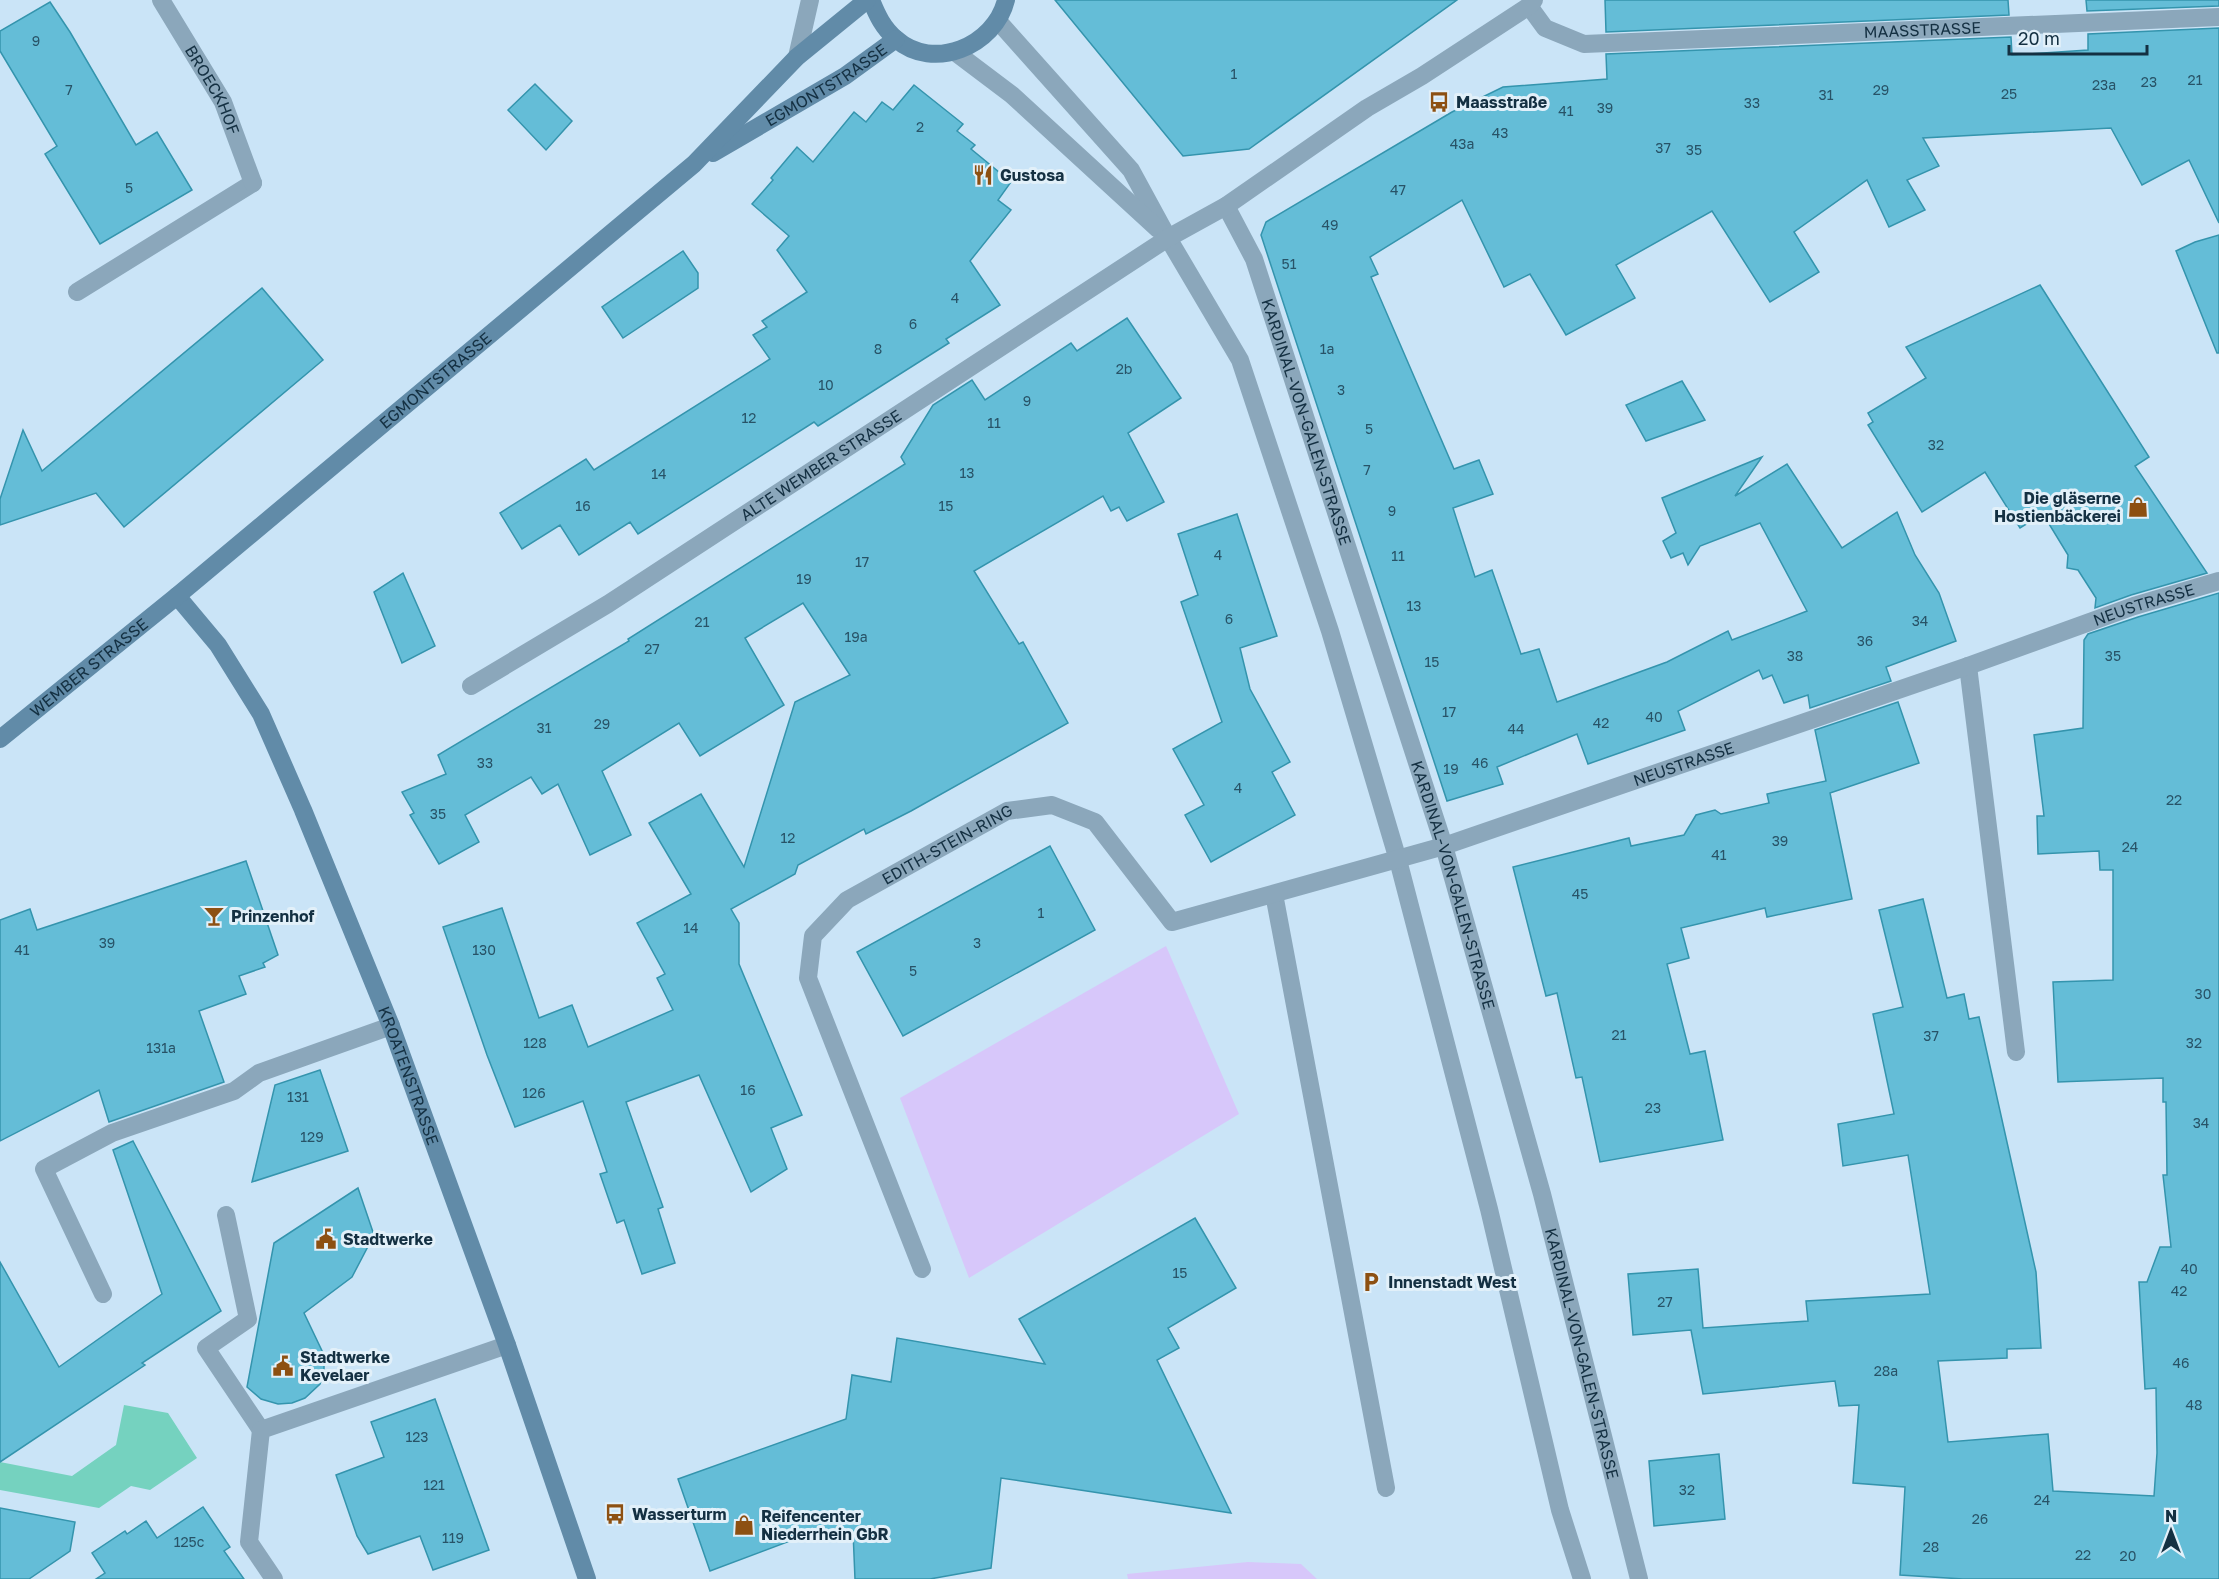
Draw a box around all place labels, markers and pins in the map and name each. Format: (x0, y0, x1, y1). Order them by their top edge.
bus stop icon: Maasstraße (1427, 90, 1451, 114)
place label: Maasstraße (1456, 92, 1547, 112)
restaurant icon: Gustosa (971, 163, 995, 187)
place label: Gustosa (1000, 165, 1064, 185)
place label: Die gläserne Hostienbäckerei (1994, 488, 2121, 526)
shop icon: Die gläserne Hostienbäckerei (2126, 495, 2150, 519)
bar icon: Prinzenhof (202, 904, 226, 928)
place label: Prinzenhof (231, 906, 314, 926)
public building icon: Stadtwerke (314, 1227, 338, 1251)
place label: Stadtwerke (343, 1229, 433, 1249)
parking icon: Innenstadt West (1359, 1270, 1383, 1294)
place label: Innenstadt West (1388, 1272, 1517, 1292)
place label: Stadtwerke Kevelaer (300, 1347, 390, 1385)
public building icon: Stadtwerke Kevelaer (271, 1354, 295, 1378)
bus stop icon: Wasserturm (603, 1502, 627, 1526)
place label: Wasserturm (632, 1504, 727, 1524)
place label: Reifencenter Niederrhein GbR (761, 1506, 889, 1544)
shop icon: Reifencenter Niederrhein GbR (732, 1513, 756, 1537)

